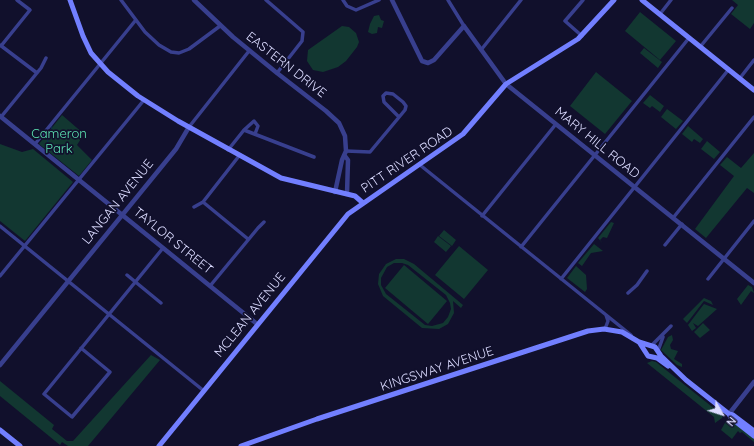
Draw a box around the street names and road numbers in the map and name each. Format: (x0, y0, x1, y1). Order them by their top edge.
street label: EASTERN DRIVE (243, 29, 329, 101)
street label: MARY HILL ROAD (551, 104, 643, 182)
street label: PITT RIVER ROAD (358, 124, 456, 196)
street label: LANGAN AVENUE (79, 156, 157, 248)
street label: TAYLOR STREET (130, 204, 216, 278)
street label: MCLEAN AVENUE (211, 270, 289, 360)
street label: KINGSWAY AVENUE (378, 343, 496, 395)

